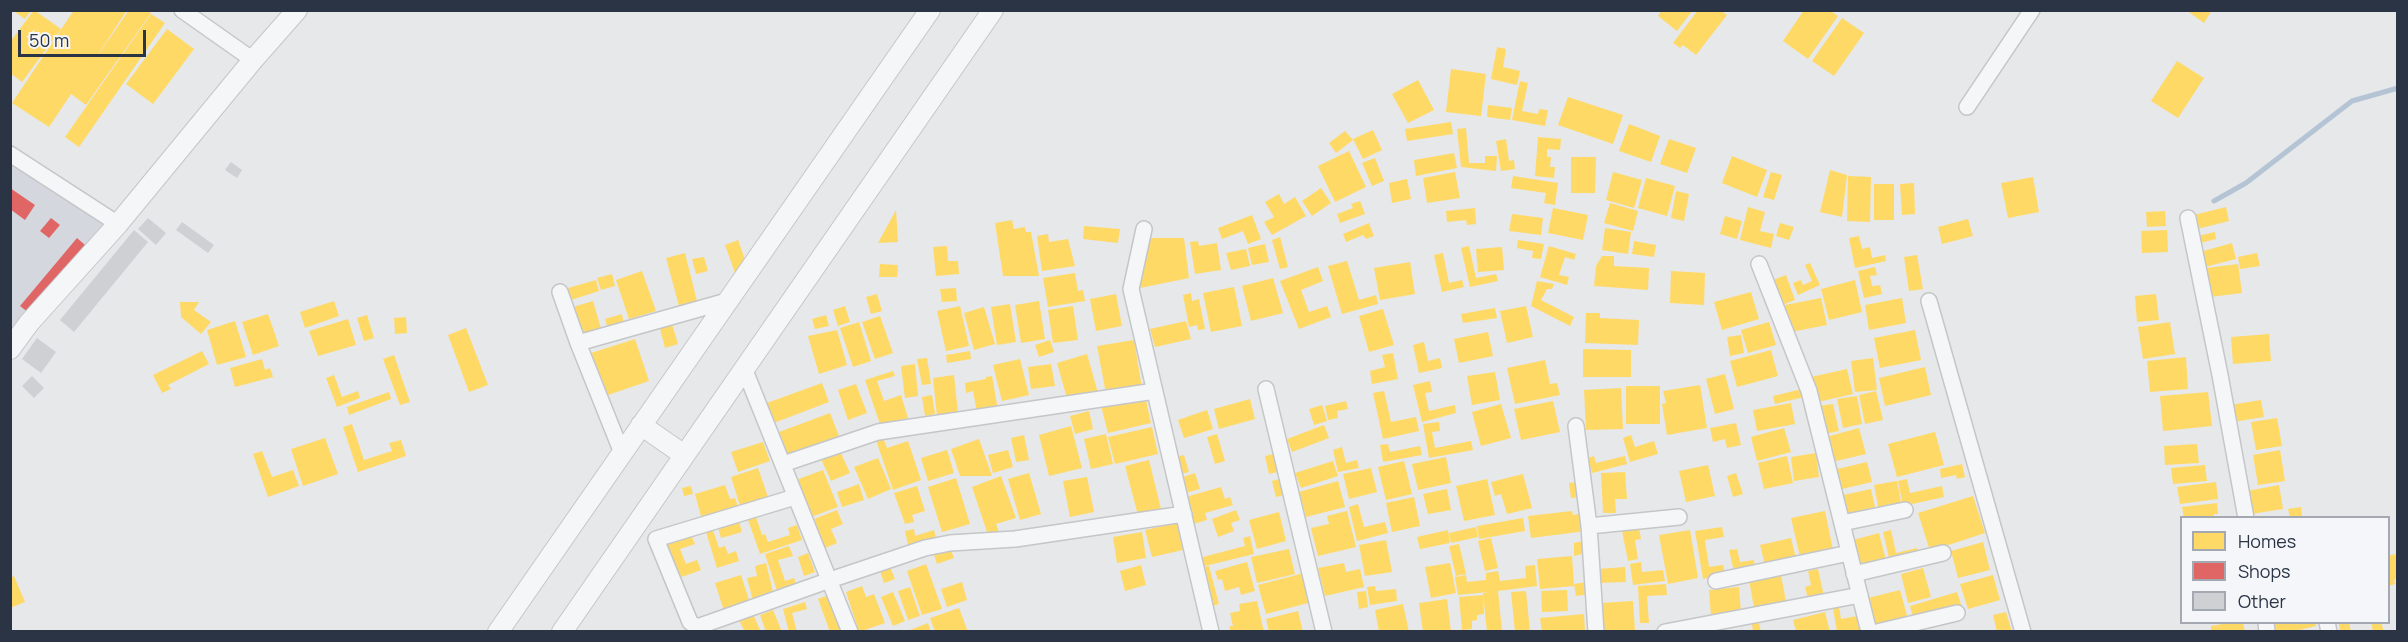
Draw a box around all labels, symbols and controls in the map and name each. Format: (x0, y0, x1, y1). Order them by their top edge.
scale bar (21, 18, 148, 56)
text: 50 m (29, 28, 69, 52)
legend (2180, 516, 2390, 624)
text: Homes (2238, 529, 2296, 553)
text: Shops (2238, 559, 2290, 583)
text: Other (2238, 589, 2286, 613)

